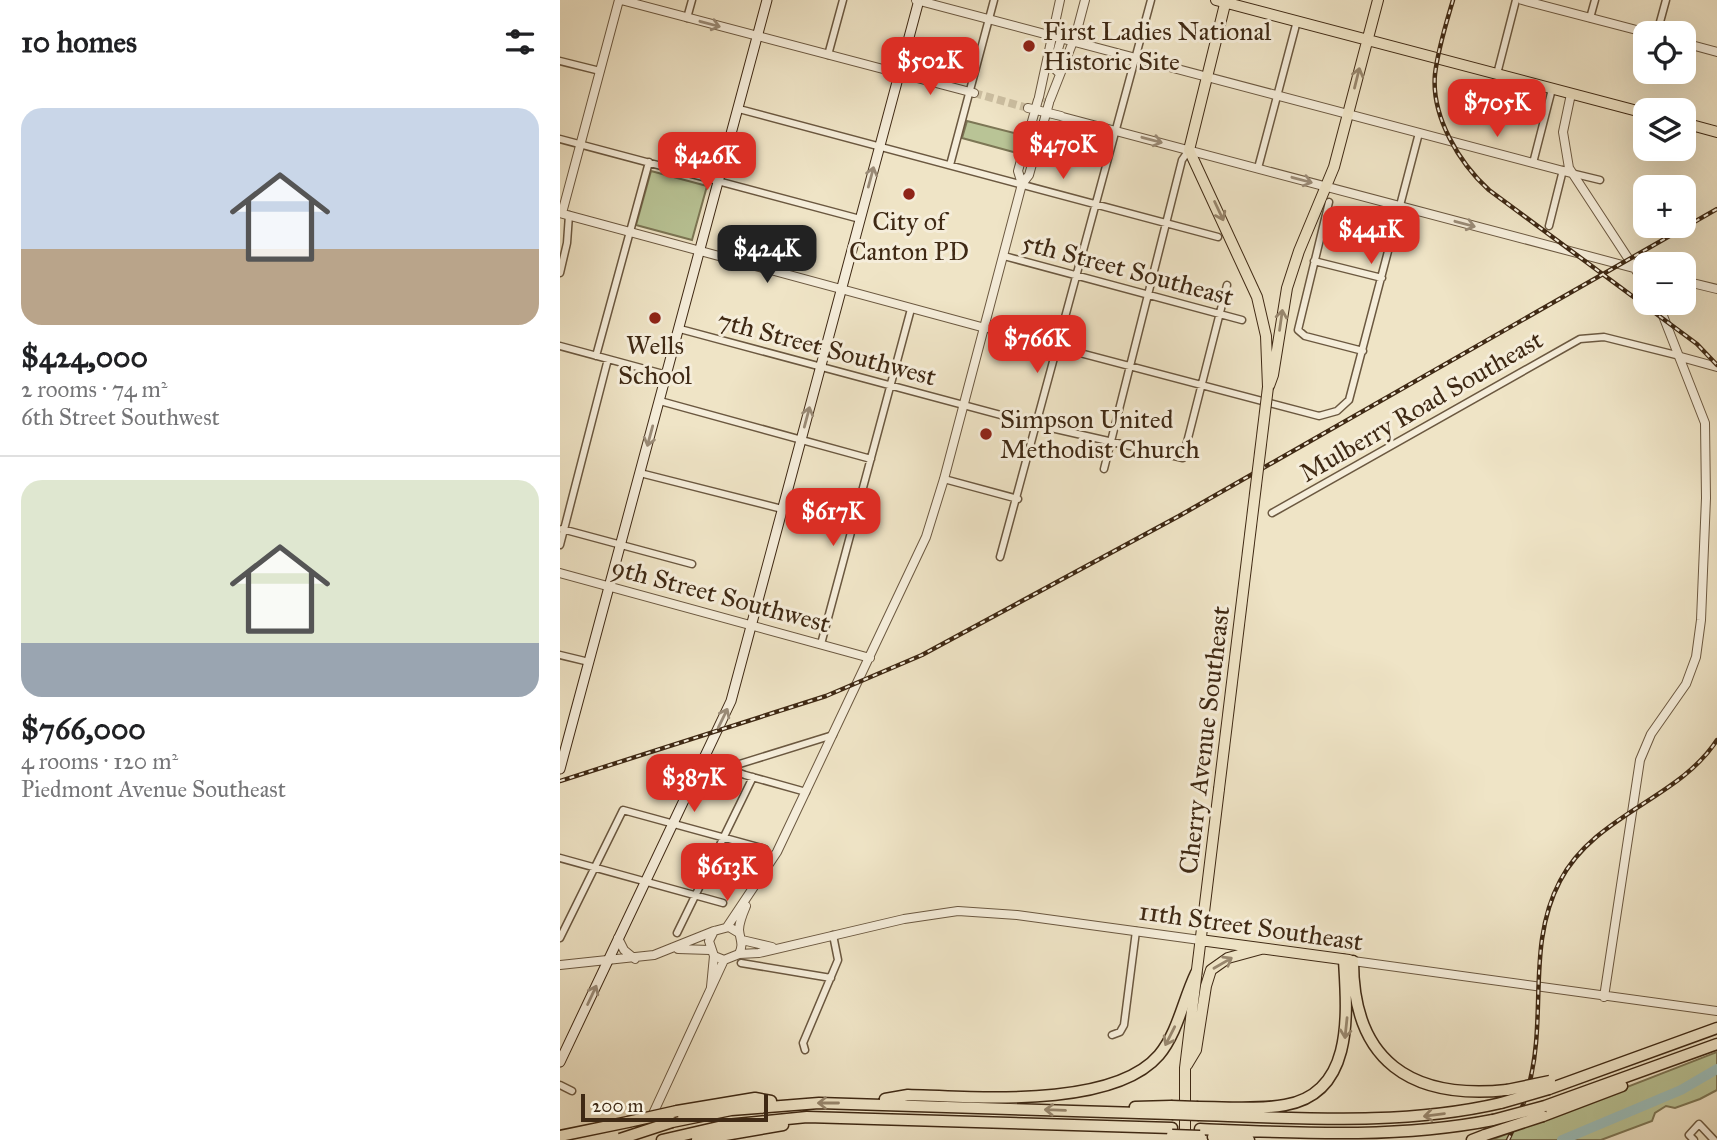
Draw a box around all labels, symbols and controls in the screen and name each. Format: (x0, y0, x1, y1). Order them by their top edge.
place label: First Ladies National Historic Site (1043, 15, 1271, 77)
one-way arrow (699, 18, 721, 31)
map controls (1633, 21, 1696, 315)
button: locate (1633, 21, 1696, 84)
icon: filters (501, 23, 539, 61)
text: 10 homes (21, 24, 137, 60)
pin: $502K (881, 38, 979, 97)
marker: First Ladies National Historic Site (1021, 38, 1037, 54)
text: $502K (897, 46, 963, 74)
one-way arrow (1351, 67, 1364, 90)
pin: $705K (1448, 80, 1546, 139)
text: $705K (1464, 88, 1530, 116)
button: layers (1633, 98, 1696, 161)
pin: $470K (1014, 122, 1112, 181)
text: $470K (1029, 130, 1097, 158)
pin: $426K (658, 132, 756, 192)
one-way arrow (1141, 134, 1163, 147)
text: $426K (674, 141, 740, 169)
icon: home (217, 154, 343, 280)
one-way arrow (866, 166, 879, 188)
one-way arrow (1290, 174, 1313, 187)
button: + (1633, 175, 1696, 238)
marker: City of Canton PD (901, 186, 917, 202)
one-way arrow (1213, 200, 1226, 221)
place label: City of Canton PD (849, 205, 969, 267)
pin: $441K (1322, 206, 1420, 266)
text: $441K (1339, 215, 1403, 243)
one-way arrow (1453, 218, 1475, 231)
street label: 5th Street Southeast (1019, 225, 1237, 313)
pin: $424K (718, 226, 816, 285)
text: $424K (733, 234, 801, 262)
button: − (1633, 252, 1696, 315)
street label: 7th Street Southwest (714, 303, 940, 393)
one-way arrow (1275, 309, 1288, 332)
marker: Wells School (647, 310, 663, 326)
pin: $766K (988, 316, 1086, 375)
street label: Mulberry Road Southeast (1294, 323, 1548, 489)
text: $766K (1004, 324, 1070, 352)
place label: Wells School (618, 329, 692, 391)
text: $424,000 (21, 339, 148, 375)
text: 2 rooms · 74 m² (21, 375, 167, 403)
text: 6th Street Southwest (21, 403, 220, 431)
place label: Simpson United Methodist Church (1000, 403, 1200, 465)
one-way arrow (802, 406, 815, 428)
one-way arrow (643, 425, 656, 447)
marker: Simpson United Methodist Church (978, 426, 994, 442)
pin: $617K (784, 489, 882, 548)
text: $617K (801, 497, 865, 525)
icon: home (217, 526, 343, 652)
street label: 9th Street Southwest (608, 550, 834, 640)
street label: Cherry Avenue Southeast (1172, 604, 1236, 876)
one-way arrow (717, 708, 731, 729)
text: $766,000 (21, 711, 146, 747)
text: 4 rooms · 120 m² (21, 747, 178, 775)
pin: $387K (645, 754, 743, 814)
text: $387K (662, 763, 726, 791)
text: Piedmont Avenue Southeast (21, 775, 286, 803)
pin: $613K (678, 844, 776, 903)
text: $613K (697, 852, 757, 880)
street label: 11th Street Southeast (1137, 894, 1365, 958)
one-way arrow (1213, 956, 1233, 970)
one-way arrow (585, 985, 599, 1006)
one-way arrow (1339, 1016, 1352, 1038)
one-way arrow (1163, 1025, 1177, 1046)
scale bar (581, 1091, 768, 1123)
text: 200 m (592, 1094, 644, 1117)
one-way arrow (817, 1096, 840, 1110)
one-way arrow (1043, 1103, 1066, 1117)
one-way arrow (1423, 1109, 1446, 1122)

